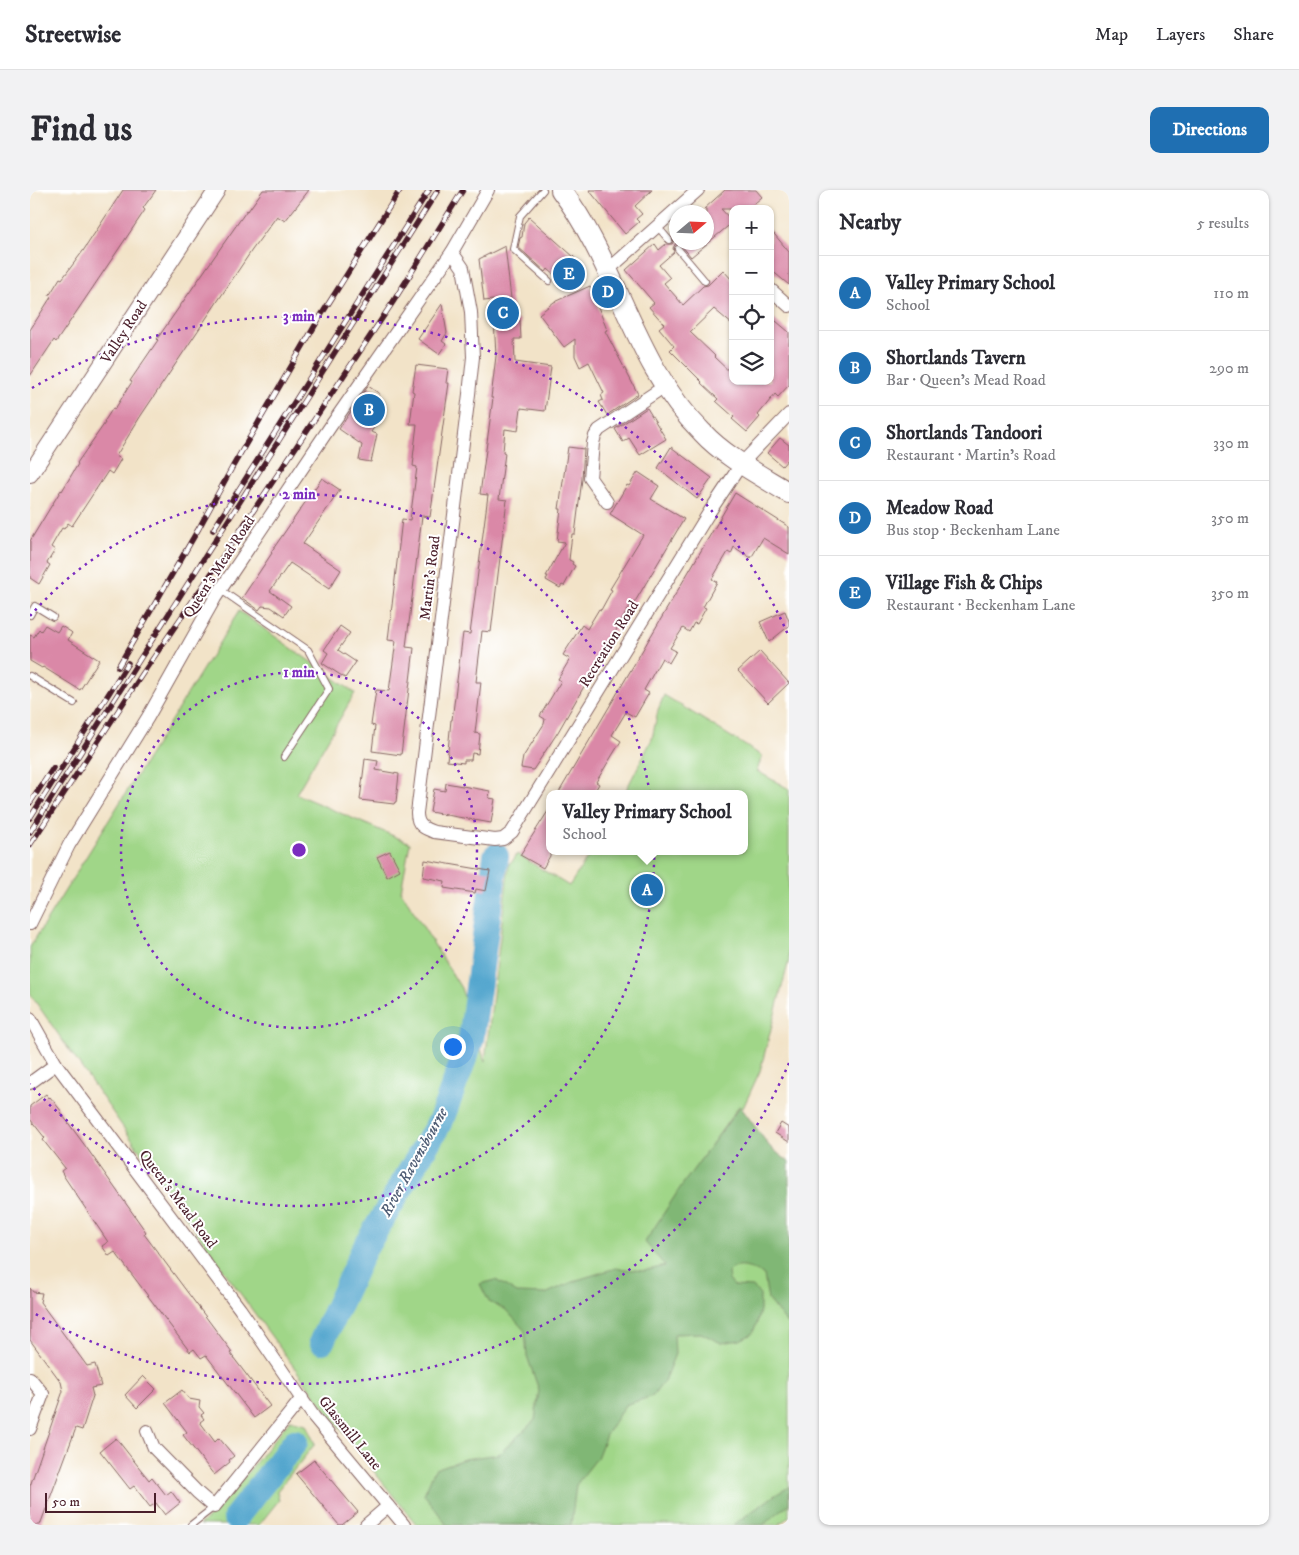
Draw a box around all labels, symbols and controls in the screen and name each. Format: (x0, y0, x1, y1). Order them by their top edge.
text: Streetwise (25, 20, 121, 50)
text: Map (1095, 24, 1128, 46)
text: Layers (1156, 24, 1205, 46)
text: Share (1233, 24, 1274, 46)
button: Directions (1150, 107, 1269, 153)
text: Find us (30, 108, 132, 152)
north arrow (669, 205, 714, 250)
map controls (729, 205, 774, 385)
button: + (729, 205, 774, 250)
text: Nearby (839, 210, 901, 236)
text: 5 results (1197, 213, 1249, 233)
button: − (729, 250, 774, 295)
pin: E (553, 255, 585, 293)
text: Valley Primary School (886, 272, 1055, 295)
pin: D (592, 273, 624, 311)
text: A (850, 283, 860, 303)
text: 110 m (1213, 283, 1249, 303)
pin: C (487, 294, 519, 332)
button: locate (729, 295, 774, 340)
text: School (886, 295, 930, 315)
street label: Valley Road (96, 296, 152, 368)
text: 3 min (283, 307, 315, 326)
button: layers (729, 340, 774, 385)
text: Shortlands Tavern (886, 347, 1026, 370)
text: B (850, 358, 860, 378)
text: 290 m (1209, 358, 1249, 378)
text: Bar · Queen's Mead Road (886, 370, 1046, 390)
pin: B (353, 391, 385, 429)
text: Shortlands Tandoori (886, 422, 1042, 445)
text: C (850, 433, 860, 453)
text: 330 m (1213, 433, 1249, 453)
text: Restaurant · Martin's Road (886, 445, 1056, 465)
text: 2 min (282, 485, 316, 504)
text: Meadow Road (886, 497, 993, 520)
text: D (849, 508, 861, 528)
text: 350 m (1211, 508, 1249, 528)
street label: Queen's Mead Road (179, 512, 259, 622)
text: Bus stop · Beckenham Lane (886, 520, 1060, 540)
street label: Martin's Road (415, 534, 445, 621)
text: Village Fish & Chips (886, 572, 1042, 595)
text: E (849, 583, 861, 603)
text: 350 m (1211, 583, 1249, 603)
text: Restaurant · Beckenham Lane (886, 595, 1075, 615)
street label: Recreation Road (575, 597, 644, 691)
text: 1 min (283, 663, 315, 682)
popup (546, 790, 748, 855)
text: Valley Primary School (563, 801, 731, 824)
text: School (563, 824, 606, 844)
centre of rings (290, 841, 308, 859)
pin: A (631, 871, 663, 909)
your location (440, 1034, 466, 1060)
water label: River Ravensbourne (375, 1104, 452, 1221)
street label: Queen's Mead Road (135, 1146, 221, 1252)
street label: Glassmill Lane (314, 1392, 386, 1474)
scale bar (45, 1490, 156, 1513)
text: 50 m (52, 1493, 80, 1511)

